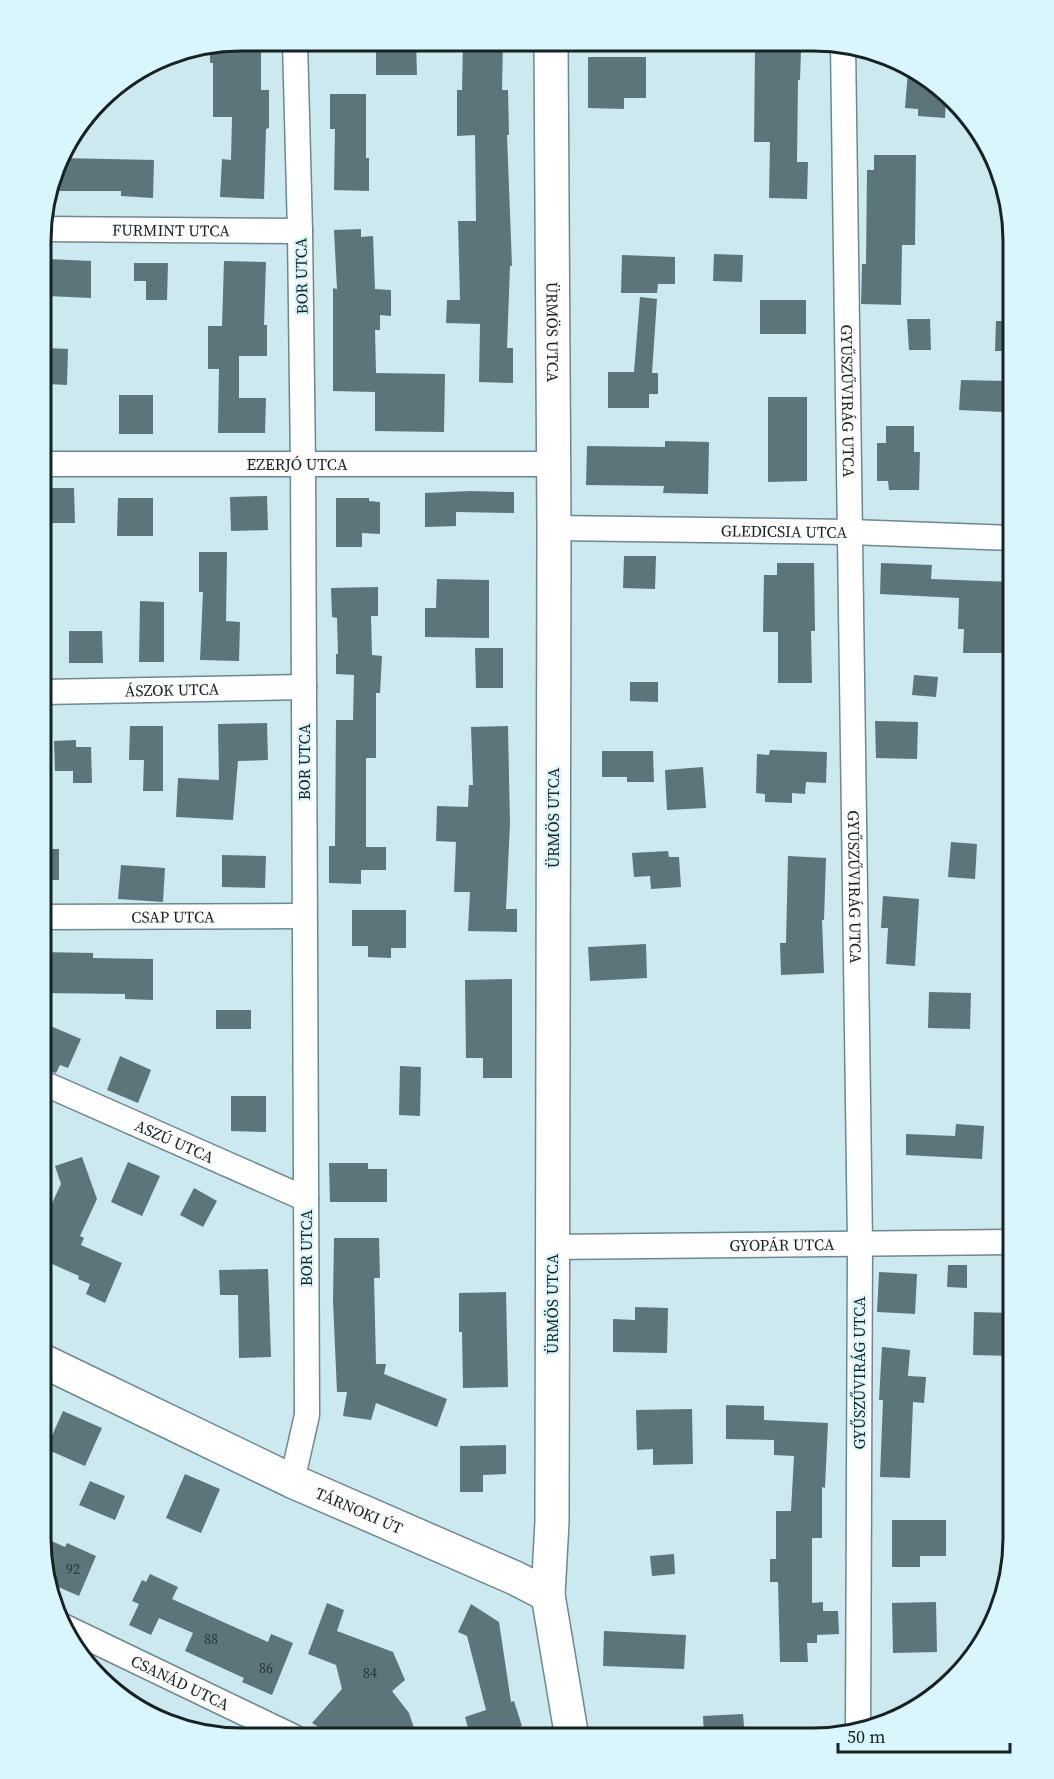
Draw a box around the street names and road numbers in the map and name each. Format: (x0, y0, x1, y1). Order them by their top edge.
street label: FURMINT UTCA (112, 219, 230, 241)
street label: BOR UTCA (289, 237, 313, 315)
street label: ÜRMÖS UTCA (541, 282, 564, 383)
street label: GYŰSZŰVIRÁG UTCA (836, 324, 860, 478)
street label: EZERJÓ UTCA (246, 453, 348, 475)
street label: GLEDICSIA UTCA (721, 519, 848, 543)
street label: ÁSZOK UTCA (124, 678, 220, 701)
street label: BOR UTCA (293, 723, 315, 800)
street label: ÜRMÖS UTCA (542, 767, 564, 868)
street label: GYŰSZŰVIRÁG UTCA (843, 810, 867, 964)
street label: CSAP UTCA (131, 905, 215, 928)
street label: ASZÚ UTCA (131, 1114, 218, 1168)
street label: BOR UTCA (295, 1209, 317, 1286)
street label: GYOPÁR UTCA (729, 1233, 835, 1256)
street label: ÜRMÖS UTCA (541, 1253, 563, 1354)
street label: GYŰSZŰVIRÁG UTCA (848, 1296, 870, 1450)
street label: TÁRNOKI ÚT (312, 1482, 407, 1539)
street label: CSANÁD UTCA (127, 1649, 234, 1716)

